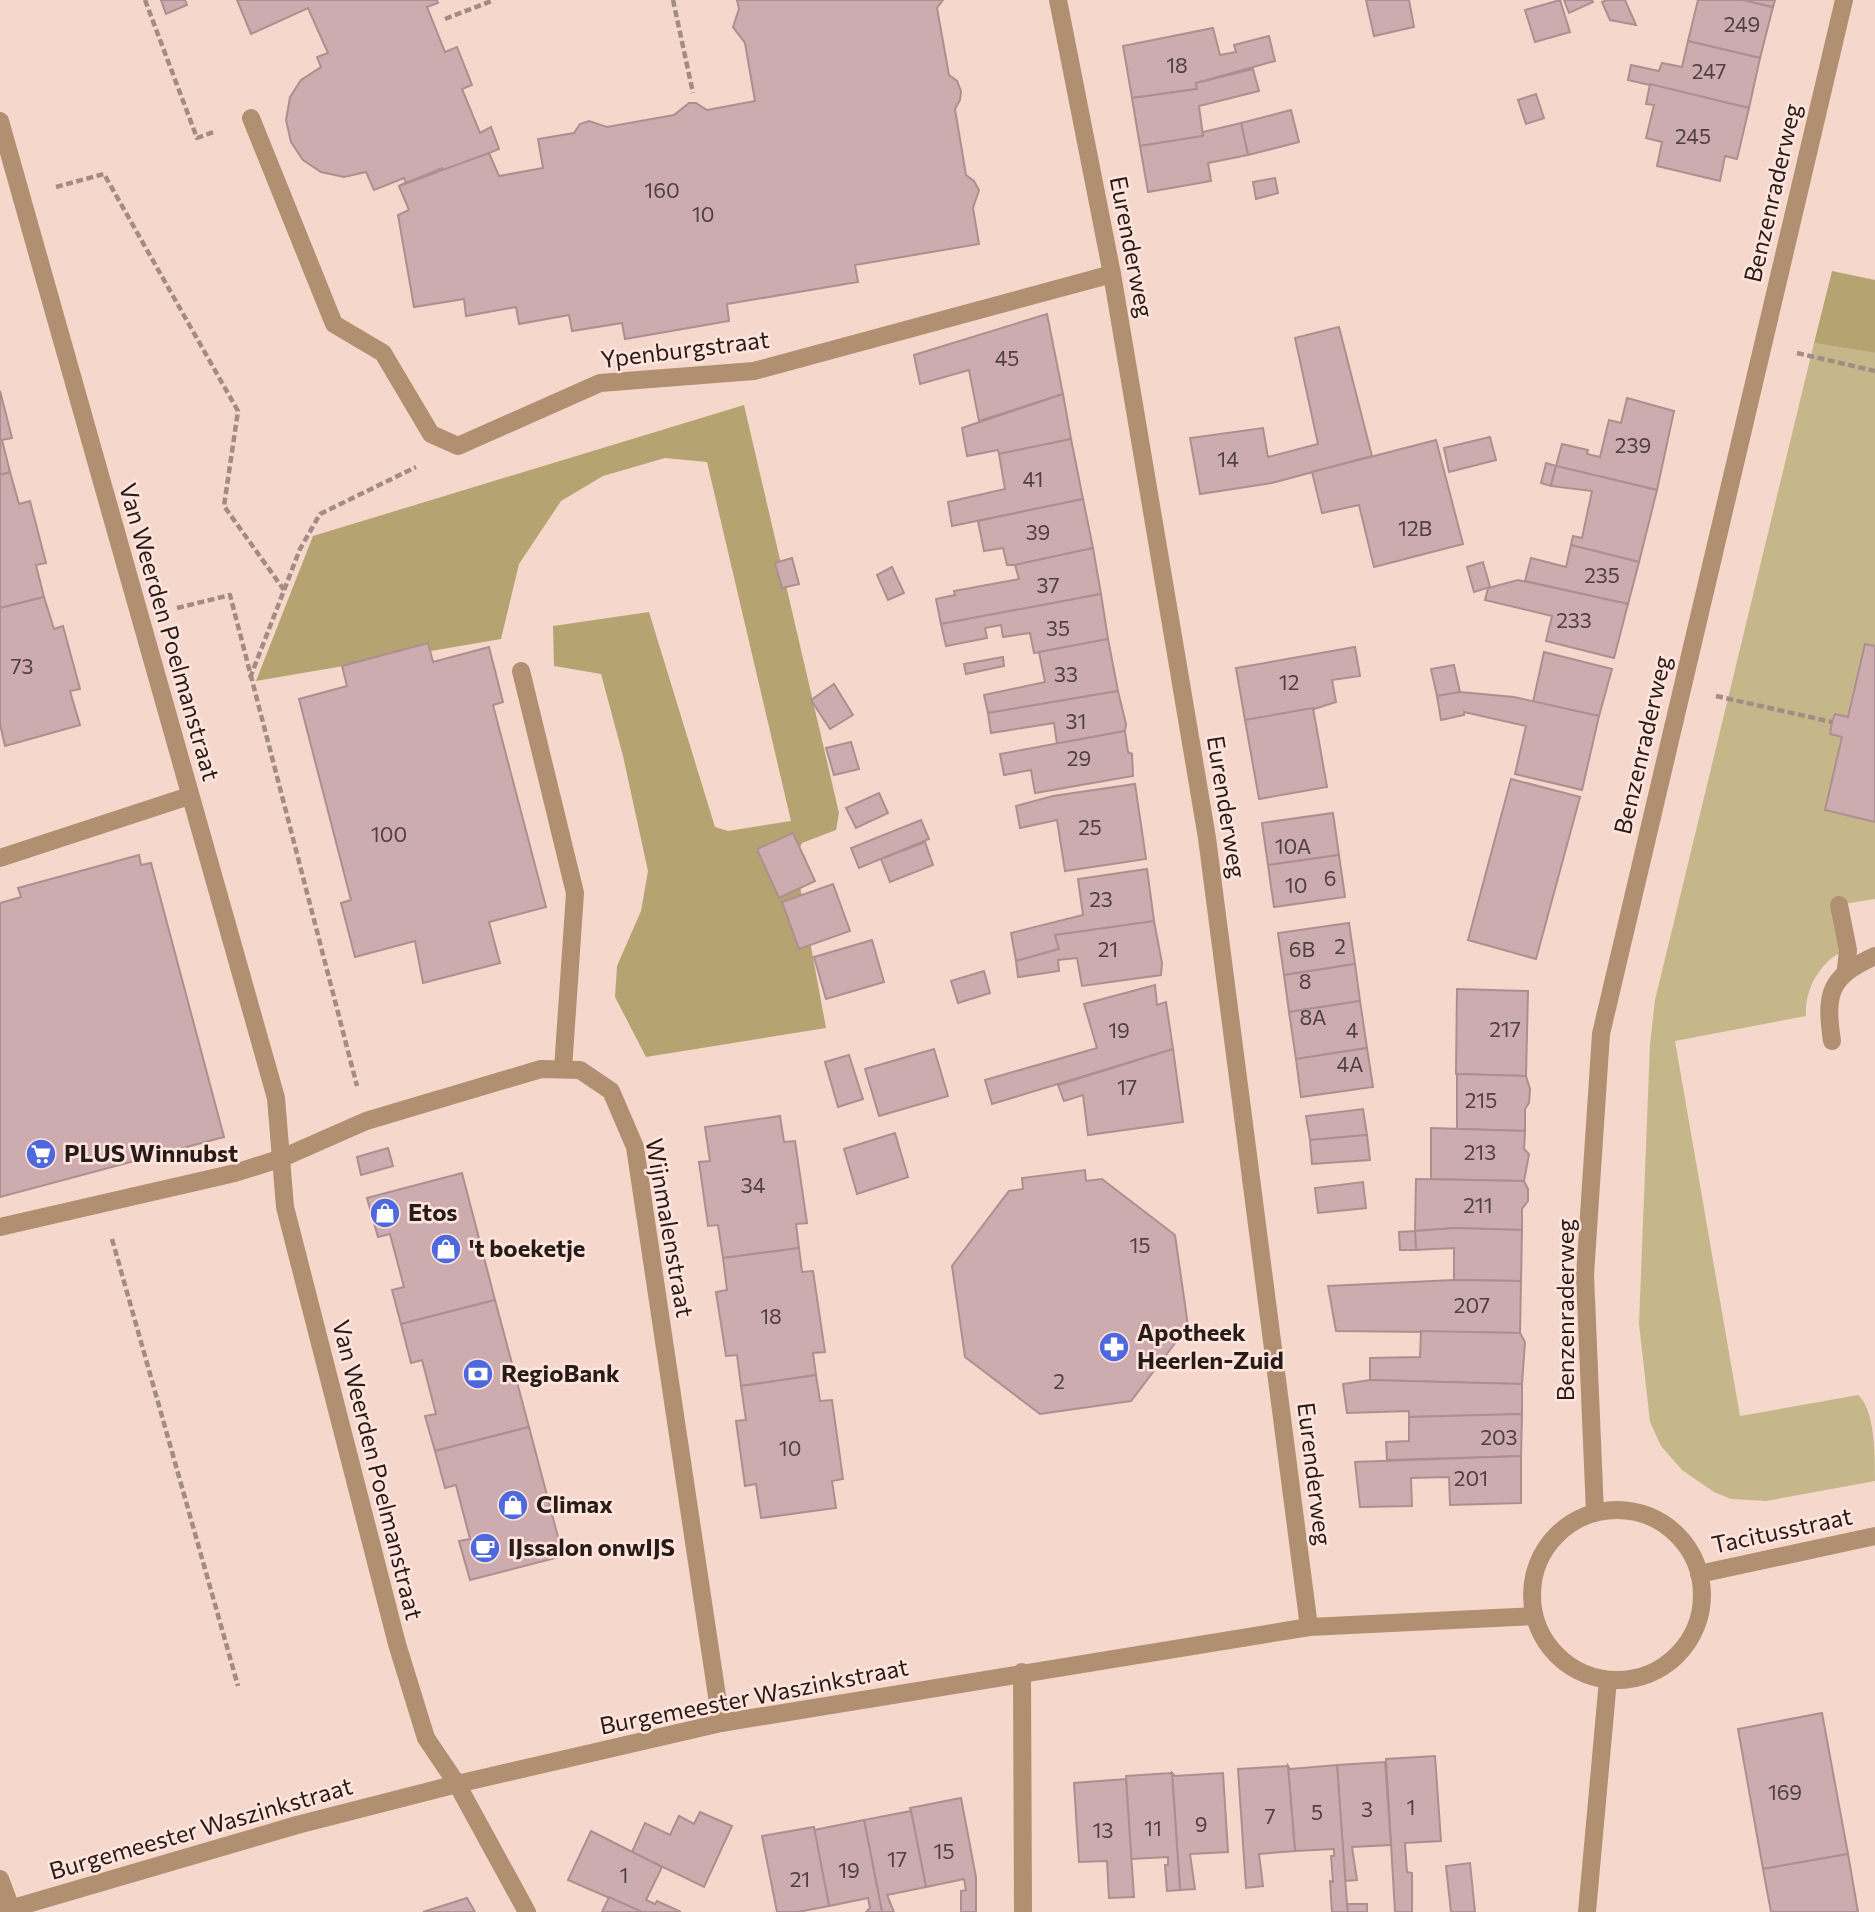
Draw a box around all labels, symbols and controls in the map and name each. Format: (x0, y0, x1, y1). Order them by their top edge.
house number: 249 (1724, 11, 1760, 36)
house number: 18 (1166, 52, 1188, 77)
house number: 247 (1692, 58, 1726, 83)
street label: Benzenraderweg (1737, 100, 1806, 285)
house number: 245 (1675, 123, 1711, 148)
street label: Eurenderweg (1105, 173, 1160, 320)
house number: 160 (644, 177, 680, 202)
house number: 10 (692, 201, 714, 226)
street label: Ypenburgstraat (599, 324, 771, 373)
house number: 45 (995, 345, 1019, 370)
house number: 239 (1615, 432, 1651, 457)
house number: 14 (1217, 446, 1239, 471)
house number: 41 (1023, 466, 1043, 491)
street label: Van Weerden Poelmanstraat (114, 479, 227, 784)
house number: 12B (1398, 515, 1432, 540)
house number: 39 (1026, 519, 1050, 544)
house number: 235 (1584, 562, 1620, 587)
house number: 37 (1037, 572, 1059, 597)
house number: 233 (1556, 607, 1592, 632)
house number: 35 (1046, 615, 1070, 640)
street label: Benzenraderweg (1607, 652, 1676, 837)
house number: 73 (10, 653, 34, 678)
house number: 33 (1054, 661, 1078, 686)
house number: 12 (1279, 669, 1299, 694)
house number: 31 (1066, 708, 1086, 733)
street label: Eurenderweg (1202, 733, 1253, 880)
house number: 29 (1067, 745, 1091, 770)
house number: 25 (1078, 814, 1102, 839)
house number: 100 (371, 821, 407, 846)
house number: 10A (1275, 833, 1311, 858)
house number: 6 (1324, 865, 1336, 890)
house number: 10 (1285, 872, 1307, 897)
house number: 23 (1089, 886, 1113, 911)
house number: 2 (1334, 933, 1346, 958)
house number: 21 (1098, 936, 1118, 961)
house number: 6B (1289, 936, 1315, 961)
house number: 8 (1299, 968, 1311, 993)
house number: 8A (1300, 1004, 1326, 1029)
house number: 217 (1489, 1016, 1521, 1041)
house number: 19 (1108, 1017, 1130, 1042)
house number: 4 (1346, 1017, 1359, 1042)
house number: 4A (1336, 1051, 1364, 1076)
house number: 17 (1117, 1074, 1137, 1099)
house number: 215 (1465, 1087, 1497, 1112)
street label: Wijnmalenstraat (640, 1136, 701, 1320)
supermarket icon: PLUS Winnubst (24, 1137, 58, 1171)
place label: PLUS Winnubst (64, 1138, 238, 1167)
house number: 213 (1464, 1139, 1496, 1164)
house number: 34 (741, 1172, 766, 1197)
house number: 211 (1463, 1192, 1493, 1217)
shop icon: Etos (368, 1196, 402, 1230)
place label: Etos (408, 1197, 457, 1226)
street label: Benzenraderweg (1550, 1219, 1579, 1401)
shop icon: 't boeketje (429, 1232, 463, 1266)
house number: 15 (1129, 1232, 1151, 1257)
place label: 't boeketje (469, 1233, 585, 1262)
house number: 207 (1454, 1292, 1490, 1317)
house number: 18 (760, 1303, 782, 1328)
street label: Van Weerden Poelmanstraat (327, 1317, 430, 1623)
place label: Apotheek Heerlen-Zuid (1137, 1317, 1284, 1374)
pharmacy icon: Apotheek Heerlen-Zuid (1097, 1330, 1131, 1364)
bank icon: RegioBank (461, 1357, 495, 1391)
place label: RegioBank (501, 1358, 620, 1387)
house number: 2 (1053, 1368, 1065, 1393)
street label: Eurenderweg (1292, 1401, 1339, 1547)
house number: 203 (1480, 1424, 1518, 1449)
house number: 10 (779, 1435, 801, 1460)
house number: 201 (1454, 1465, 1488, 1490)
shop icon: Climax (496, 1488, 530, 1522)
place label: Climax (536, 1489, 613, 1518)
street label: Tacitusstraat (1709, 1500, 1855, 1559)
cafe icon: IJssalon onwIJS (468, 1531, 502, 1565)
place label: IJssalon onwIJS (508, 1532, 675, 1561)
street label: Burgemeester Waszinkstraat (597, 1651, 911, 1740)
street label: Burgemeester Waszinkstraat (46, 1770, 356, 1885)
house number: 169 (1768, 1779, 1802, 1804)
house number: 1 (1407, 1794, 1415, 1819)
house number: 3 (1361, 1796, 1373, 1821)
house number: 5 (1311, 1799, 1323, 1824)
house number: 7 (1264, 1803, 1276, 1828)
house number: 9 (1195, 1811, 1207, 1836)
house number: 11 (1144, 1815, 1162, 1840)
house number: 13 (1093, 1817, 1113, 1842)
house number: 15 (933, 1838, 955, 1863)
house number: 17 (887, 1846, 907, 1871)
house number: 19 (838, 1857, 860, 1882)
house number: 1 (620, 1862, 628, 1887)
house number: 21 (790, 1866, 810, 1891)

